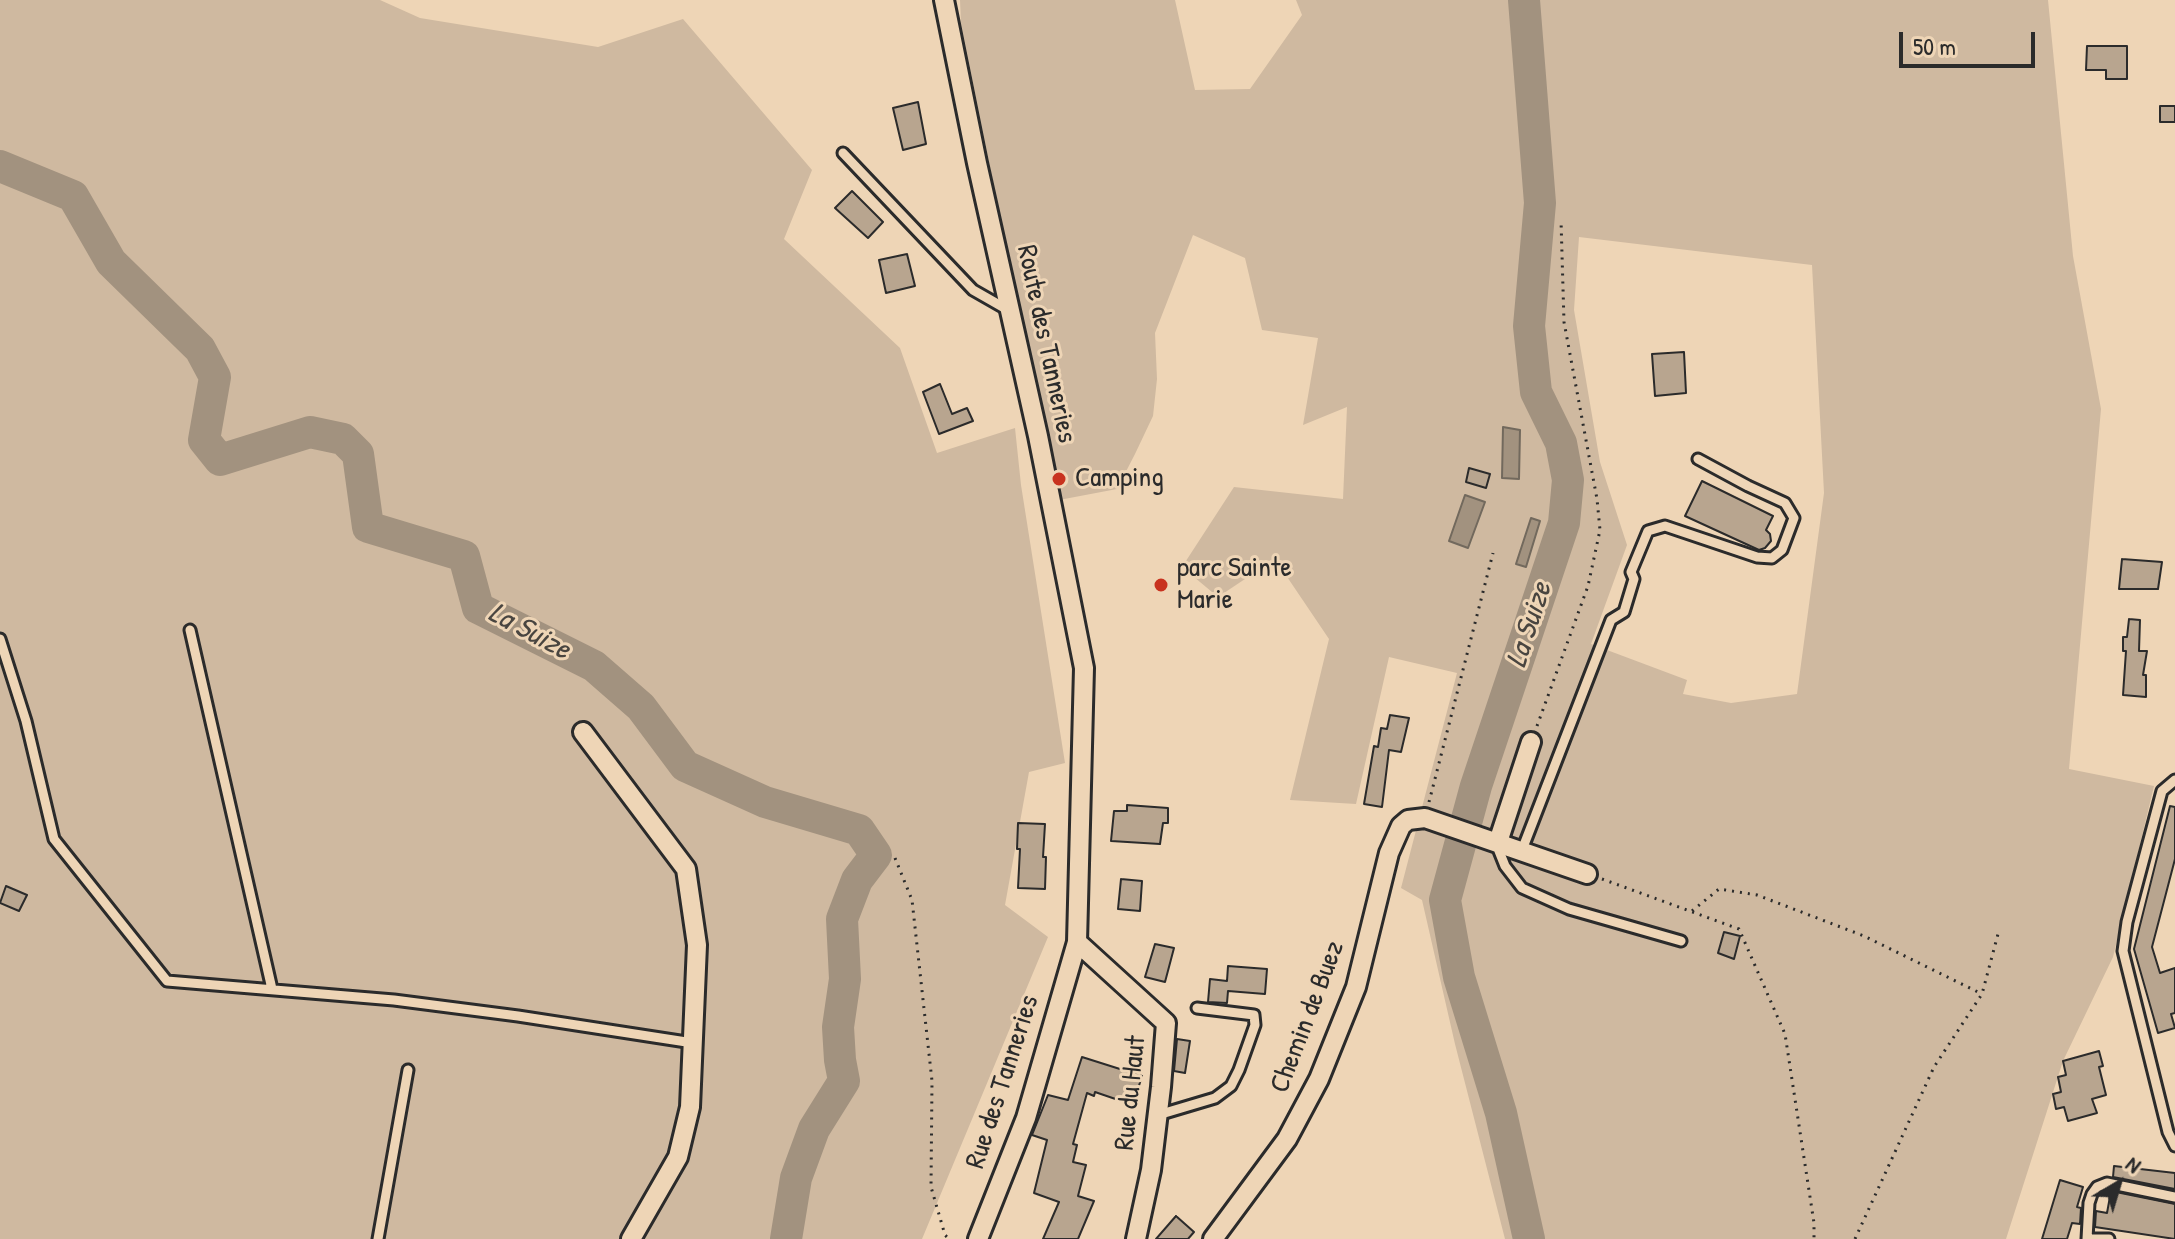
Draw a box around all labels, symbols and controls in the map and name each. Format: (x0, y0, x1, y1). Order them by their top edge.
scale bar (1903, 16, 2039, 66)
text: 50 m (1913, 30, 1956, 62)
street label: Route des Tanneries (1009, 242, 1083, 446)
place label: Camping (1075, 462, 1164, 496)
marker: Camping (1050, 470, 1068, 488)
place label: parc Sainte Marie (1177, 552, 1292, 618)
marker: parc Sainte Marie (1152, 576, 1170, 594)
water label: La Suize (1499, 578, 1561, 672)
water label: La Suize (482, 596, 576, 668)
street label: Chemin de Buez (1264, 936, 1352, 1098)
street label: Rue des Tanneries (959, 991, 1047, 1173)
street label: Rue du Haut (1108, 1034, 1154, 1152)
north arrow (2079, 1143, 2159, 1223)
text: N (2120, 1149, 2148, 1180)

